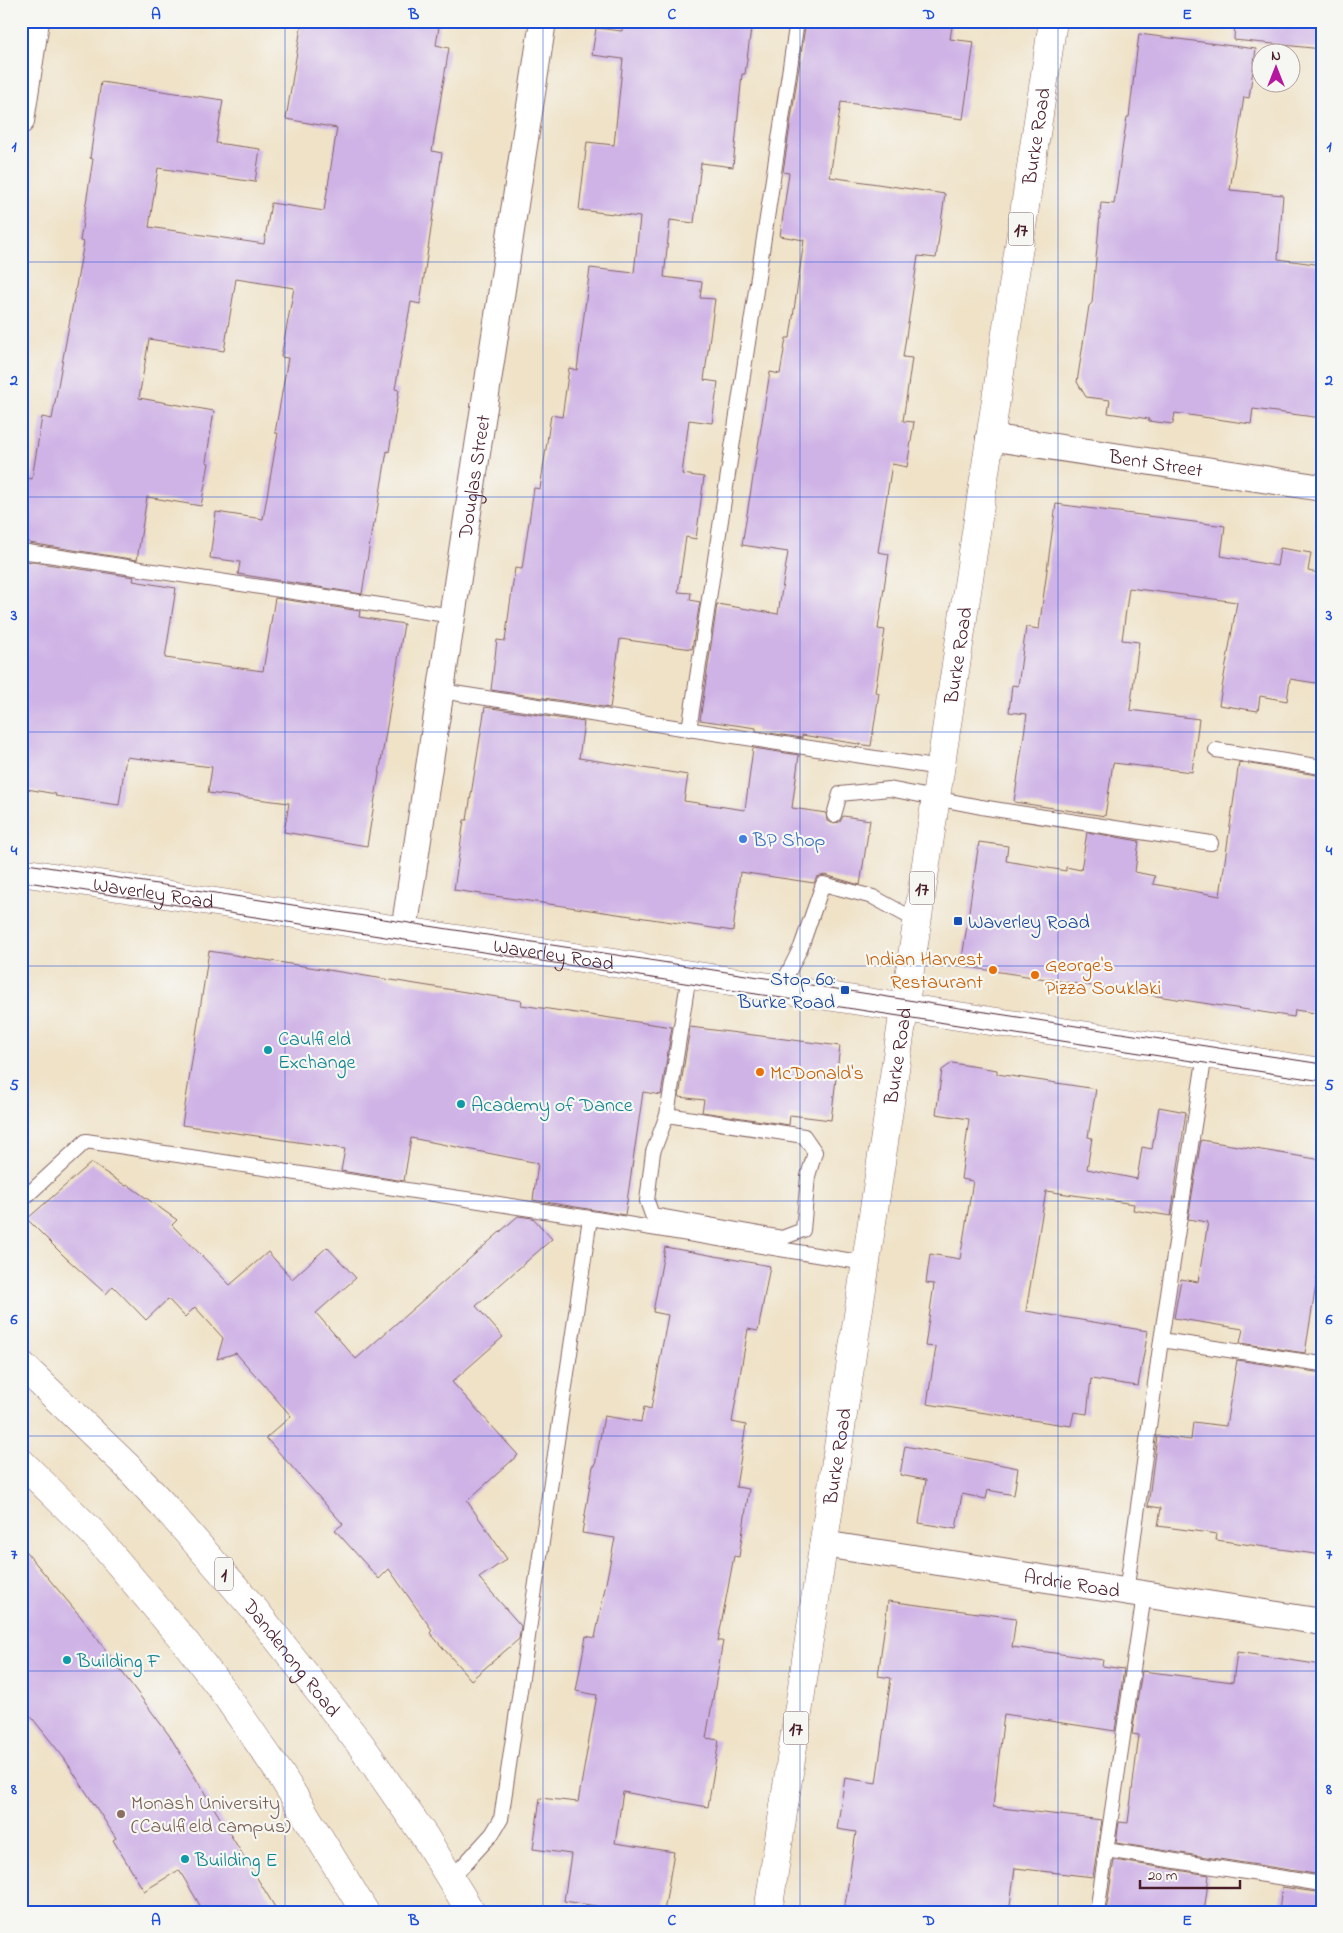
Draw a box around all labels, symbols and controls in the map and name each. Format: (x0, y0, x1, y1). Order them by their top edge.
text: A (151, 3, 161, 27)
text: B (408, 3, 420, 27)
text: C (668, 3, 677, 27)
text: D (922, 3, 935, 27)
text: E (1182, 3, 1192, 27)
north arrow (1250, 42, 1300, 92)
text: N (1271, 46, 1281, 67)
street label: Burke Road (1016, 86, 1060, 188)
text: 1 (11, 135, 17, 159)
text: 1 (1326, 135, 1332, 159)
road number: 17 (1008, 212, 1034, 245)
text: 2 (9, 369, 18, 393)
text: 2 (1324, 369, 1333, 393)
street label: Douglas Street (452, 413, 500, 541)
street label: Bent Street (1106, 443, 1205, 487)
text: 3 (10, 604, 18, 628)
text: 3 (1325, 604, 1333, 628)
street label: Burke Road (938, 605, 981, 707)
place label: BP Shop (752, 827, 826, 856)
marker: BP Shop (737, 833, 749, 845)
text: 4 (10, 839, 18, 863)
text: 4 (1325, 839, 1333, 863)
street label: Waverley Road (91, 871, 215, 918)
road number: 17 (910, 871, 934, 904)
place label: Waverley Road (968, 909, 1090, 938)
marker: Waverley Road (952, 915, 964, 927)
street label: Waverley Road (491, 933, 616, 980)
place label: Indian Harvest Restaurant (865, 946, 983, 998)
place label: George's Pizza Souklaki (1045, 952, 1161, 1004)
marker: Indian Harvest Restaurant (987, 964, 999, 976)
place label: Stop 60: Burke Road (737, 966, 835, 1018)
marker: George's Pizza Souklaki (1029, 969, 1041, 981)
marker: Stop 60: Burke Road (839, 984, 851, 996)
street label: Burke Road (878, 1006, 921, 1107)
place label: Caulfield Exchange (278, 1026, 356, 1079)
marker: Caulfield Exchange (262, 1044, 274, 1056)
place label: McDonald's (770, 1060, 864, 1089)
marker: McDonald's (754, 1066, 766, 1078)
text: 5 (9, 1074, 19, 1098)
text: 5 (1324, 1074, 1334, 1098)
place label: Academy of Dance (471, 1092, 633, 1121)
marker: Academy of Dance (455, 1098, 467, 1110)
text: 6 (9, 1308, 18, 1332)
text: 6 (1324, 1308, 1333, 1332)
street label: Burke Road (817, 1406, 861, 1508)
text: 7 (11, 1543, 18, 1567)
text: 7 (1326, 1543, 1333, 1567)
road number: 1 (215, 1558, 233, 1590)
street label: Ardrie Road (1021, 1564, 1122, 1607)
street label: Dandenong Road (234, 1593, 346, 1724)
place label: Building F (76, 1648, 160, 1678)
marker: Building F (61, 1654, 73, 1666)
road number: 17 (784, 1712, 808, 1745)
text: 8 (10, 1778, 17, 1802)
text: 8 (1325, 1778, 1332, 1802)
place label: Monash University (Caulfield campus) (131, 1790, 291, 1842)
marker: Monash University (Caulfield campus) (115, 1808, 127, 1820)
place label: Building E (194, 1847, 278, 1877)
marker: Building E (179, 1853, 191, 1865)
scale bar (1140, 1858, 1240, 1890)
text: 20 m (1148, 1865, 1178, 1887)
text: A (151, 1909, 161, 1933)
text: B (408, 1909, 420, 1933)
text: C (668, 1909, 677, 1933)
text: D (922, 1909, 935, 1933)
text: E (1182, 1909, 1192, 1933)

